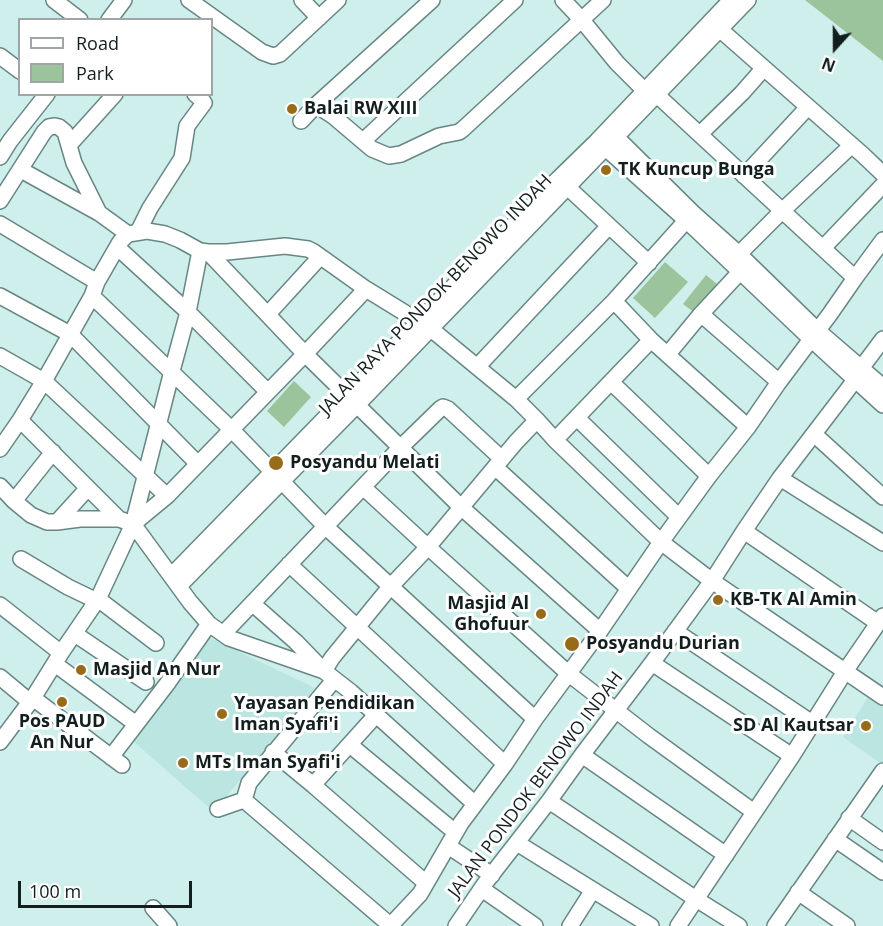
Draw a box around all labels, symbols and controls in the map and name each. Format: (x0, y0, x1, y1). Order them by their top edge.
legend (18, 18, 213, 96)
north arrow (805, 18, 865, 78)
text: Road (76, 31, 119, 55)
text: N (819, 52, 839, 77)
text: Park (76, 61, 114, 85)
place label: Balai RW XIII (304, 98, 417, 120)
marker: Balai RW XIII (285, 102, 299, 116)
place label: TK Kuncup Bunga (618, 159, 775, 181)
marker: TK Kuncup Bunga (599, 163, 613, 177)
street label: JALAN RAYA PONDOK BENOWO INDAH (315, 170, 557, 420)
place label: Posyandu Melati (290, 452, 440, 474)
marker: Posyandu Melati (267, 454, 285, 472)
place label: KB-TK Al Amin (730, 589, 857, 611)
place label: Masjid Al Ghofuur (447, 593, 529, 636)
marker: KB-TK Al Amin (711, 593, 725, 607)
marker: Masjid Al Ghofuur (534, 607, 548, 621)
place label: Posyandu Durian (586, 633, 740, 655)
marker: Posyandu Durian (563, 635, 581, 653)
place label: Masjid An Nur (93, 659, 220, 681)
marker: Masjid An Nur (74, 663, 88, 677)
street label: JALAN PONDOK BENOWO INDAH (444, 668, 628, 902)
place label: Yayasan Pendidikan Iman Syafi'i (234, 693, 415, 736)
marker: Pos PAUD An Nur (55, 695, 69, 709)
marker: Yayasan Pendidikan Iman Syafi'i (215, 707, 229, 721)
place label: Pos PAUD An Nur (19, 711, 105, 754)
place label: SD Al Kautsar (733, 715, 854, 737)
marker: SD Al Kautsar (859, 719, 873, 733)
place label: MTs Iman Syafi'i (195, 752, 341, 774)
marker: MTs Iman Syafi'i (176, 756, 190, 770)
scale bar (21, 869, 195, 907)
text: 100 m (29, 879, 81, 903)

